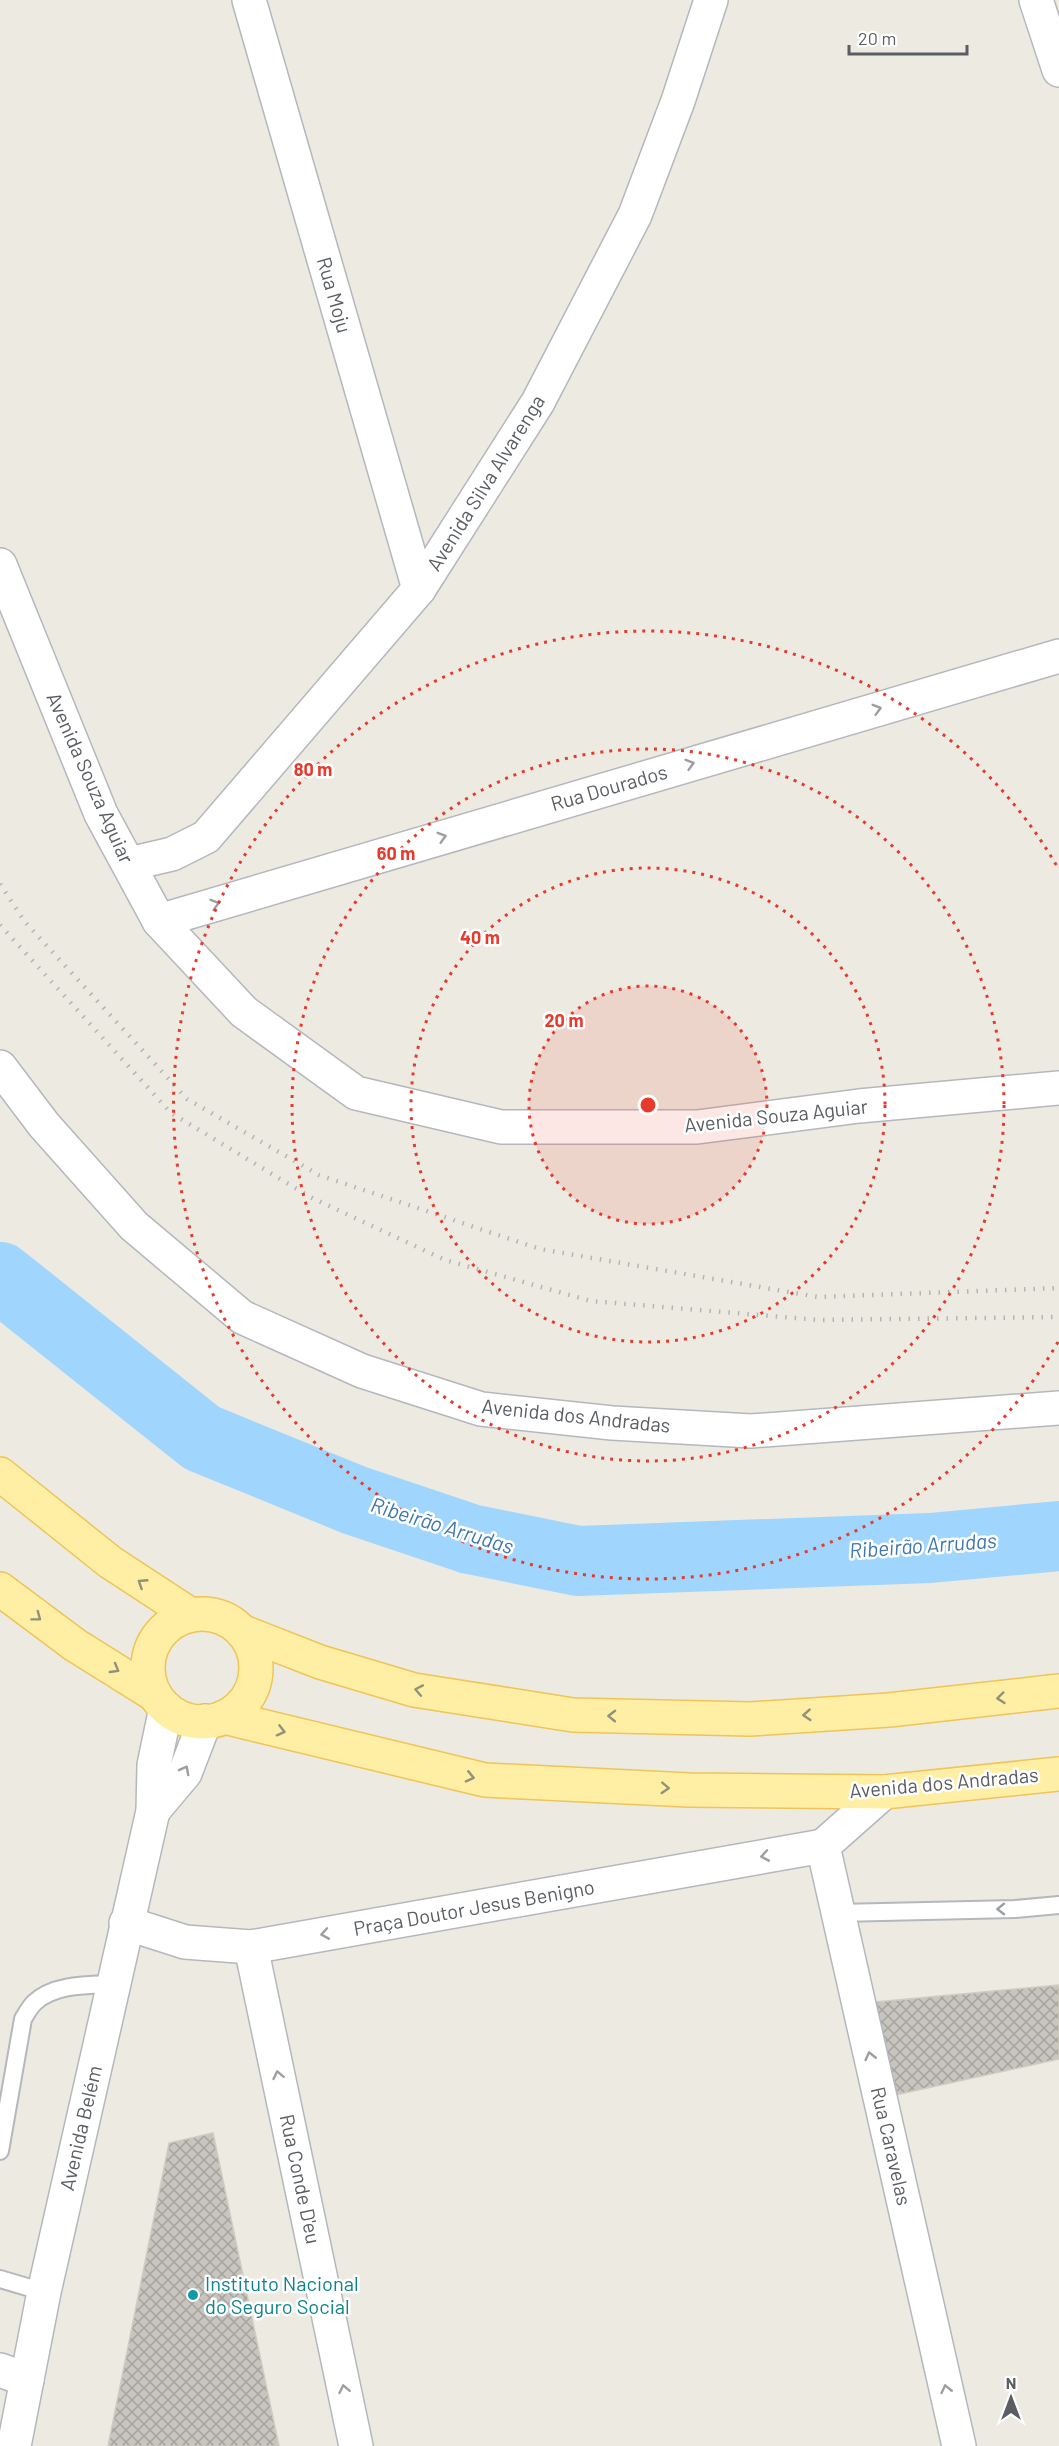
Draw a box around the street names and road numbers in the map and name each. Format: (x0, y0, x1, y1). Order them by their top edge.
street label: Rua Moju (313, 254, 357, 336)
street label: Avenida Silva Alvarenga (421, 390, 549, 575)
street label: Avenida Souza Aguiar (42, 688, 139, 867)
street label: Rua Dourados (548, 759, 670, 815)
street label: Avenida Souza Aguiar (683, 1093, 869, 1137)
street label: Avenida dos Andradas (480, 1393, 672, 1437)
street label: Avenida dos Andradas (848, 1762, 1039, 1802)
street label: Praça Doutor Jesus Benigno (351, 1874, 596, 1940)
street label: Avenida Belém (54, 2063, 106, 2193)
street label: Rua Caravelas (867, 2084, 917, 2207)
street label: Rua Conde D'eu (276, 2112, 326, 2246)

